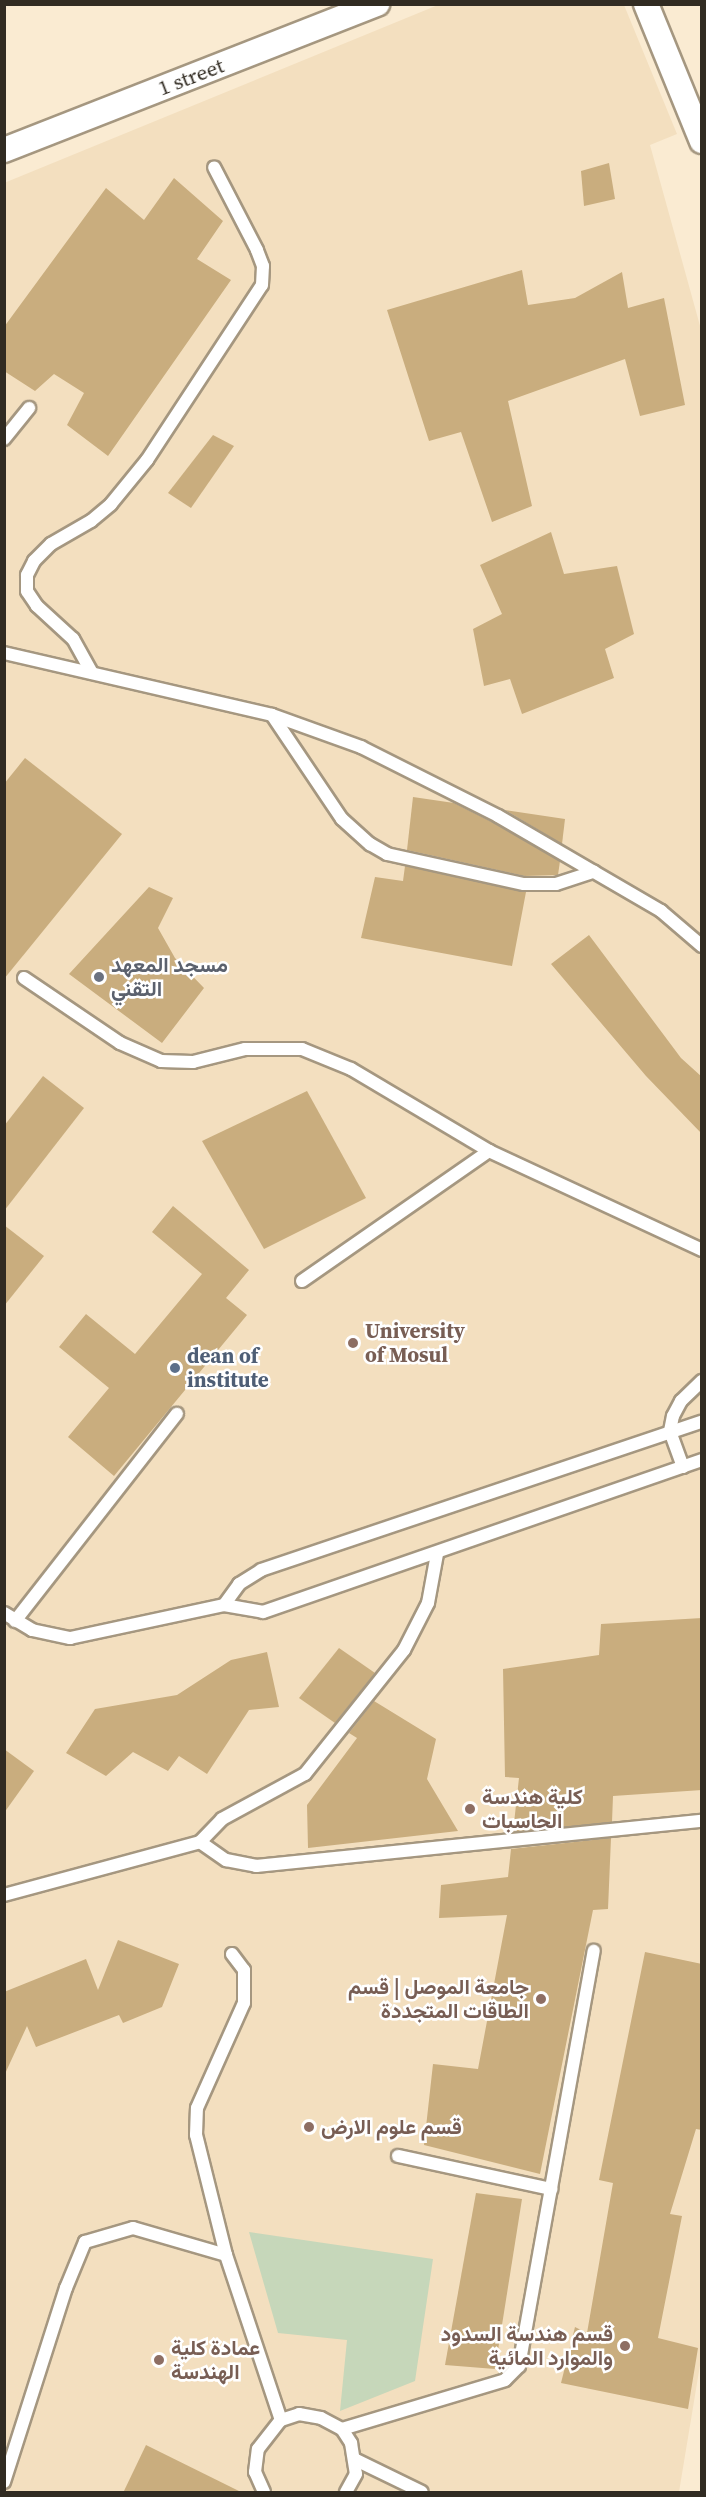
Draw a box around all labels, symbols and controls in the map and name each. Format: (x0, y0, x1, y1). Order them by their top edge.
street label: 1 street (155, 53, 227, 101)
place label: مسجد المعهد التقني (111, 952, 228, 1002)
marker: مسجد المعهد التقني (92, 970, 106, 984)
place label: University of Mosul (365, 1318, 465, 1368)
marker: University of Mosul (346, 1336, 360, 1350)
place label: dean of institute (187, 1343, 269, 1393)
marker: dean of institute (168, 1361, 182, 1375)
place label: كلية هندسة الحاسبات (482, 1784, 583, 1834)
marker: كلية هندسة الحاسبات (463, 1802, 477, 1816)
place label: جامعة الموصل | قسم الطاقات المتجددة (348, 1974, 529, 2024)
marker: جامعة الموصل | قسم الطاقات المتجددة (534, 1992, 548, 2006)
place label: قسم علوم الارض (321, 2114, 462, 2140)
marker: قسم علوم الارض (302, 2120, 316, 2134)
place label: قسم هندسة السدود والموارد المائية (441, 2321, 613, 2371)
place label: عمادة كلية الهندسة (171, 2335, 260, 2385)
marker: قسم هندسة السدود والموارد المائية (618, 2339, 632, 2353)
marker: عمادة كلية الهندسة (152, 2353, 166, 2367)

